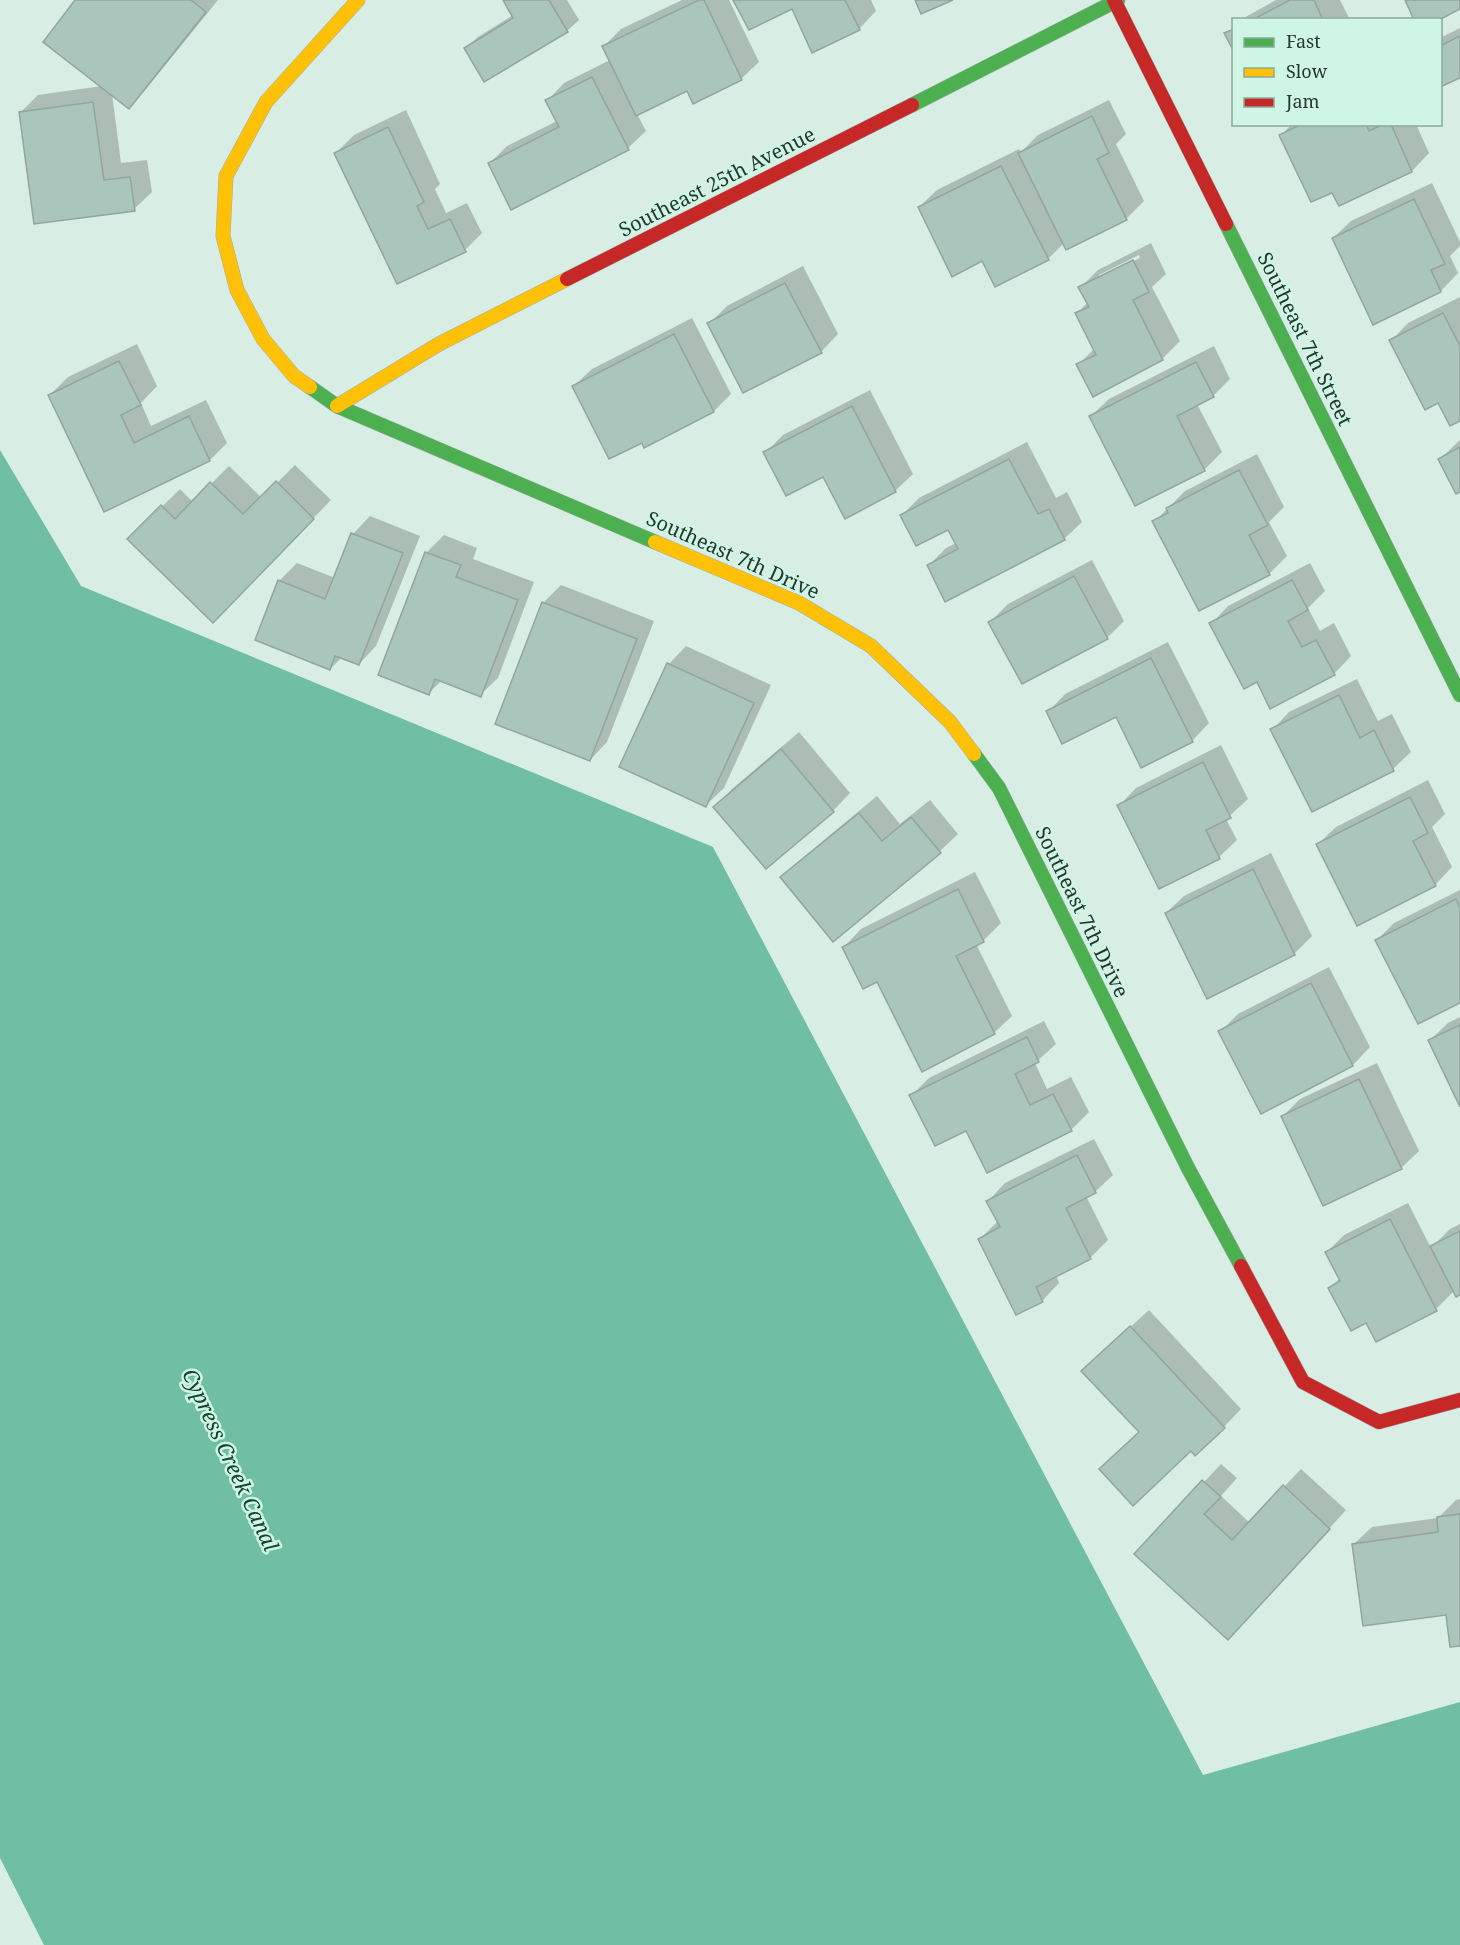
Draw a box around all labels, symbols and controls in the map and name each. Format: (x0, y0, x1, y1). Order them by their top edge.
legend (1232, 18, 1442, 126)
text: Fast (1286, 29, 1321, 53)
text: Slow (1286, 59, 1328, 83)
text: Jam (1285, 89, 1320, 113)
street label: Southeast 25th Avenue (614, 120, 820, 243)
street label: Southeast 7th Street (1252, 247, 1359, 430)
street label: Southeast 7th Drive (642, 504, 824, 605)
street label: Southeast 7th Drive (1029, 822, 1136, 1002)
water label: Cypress Creek Canal (176, 1364, 286, 1556)

